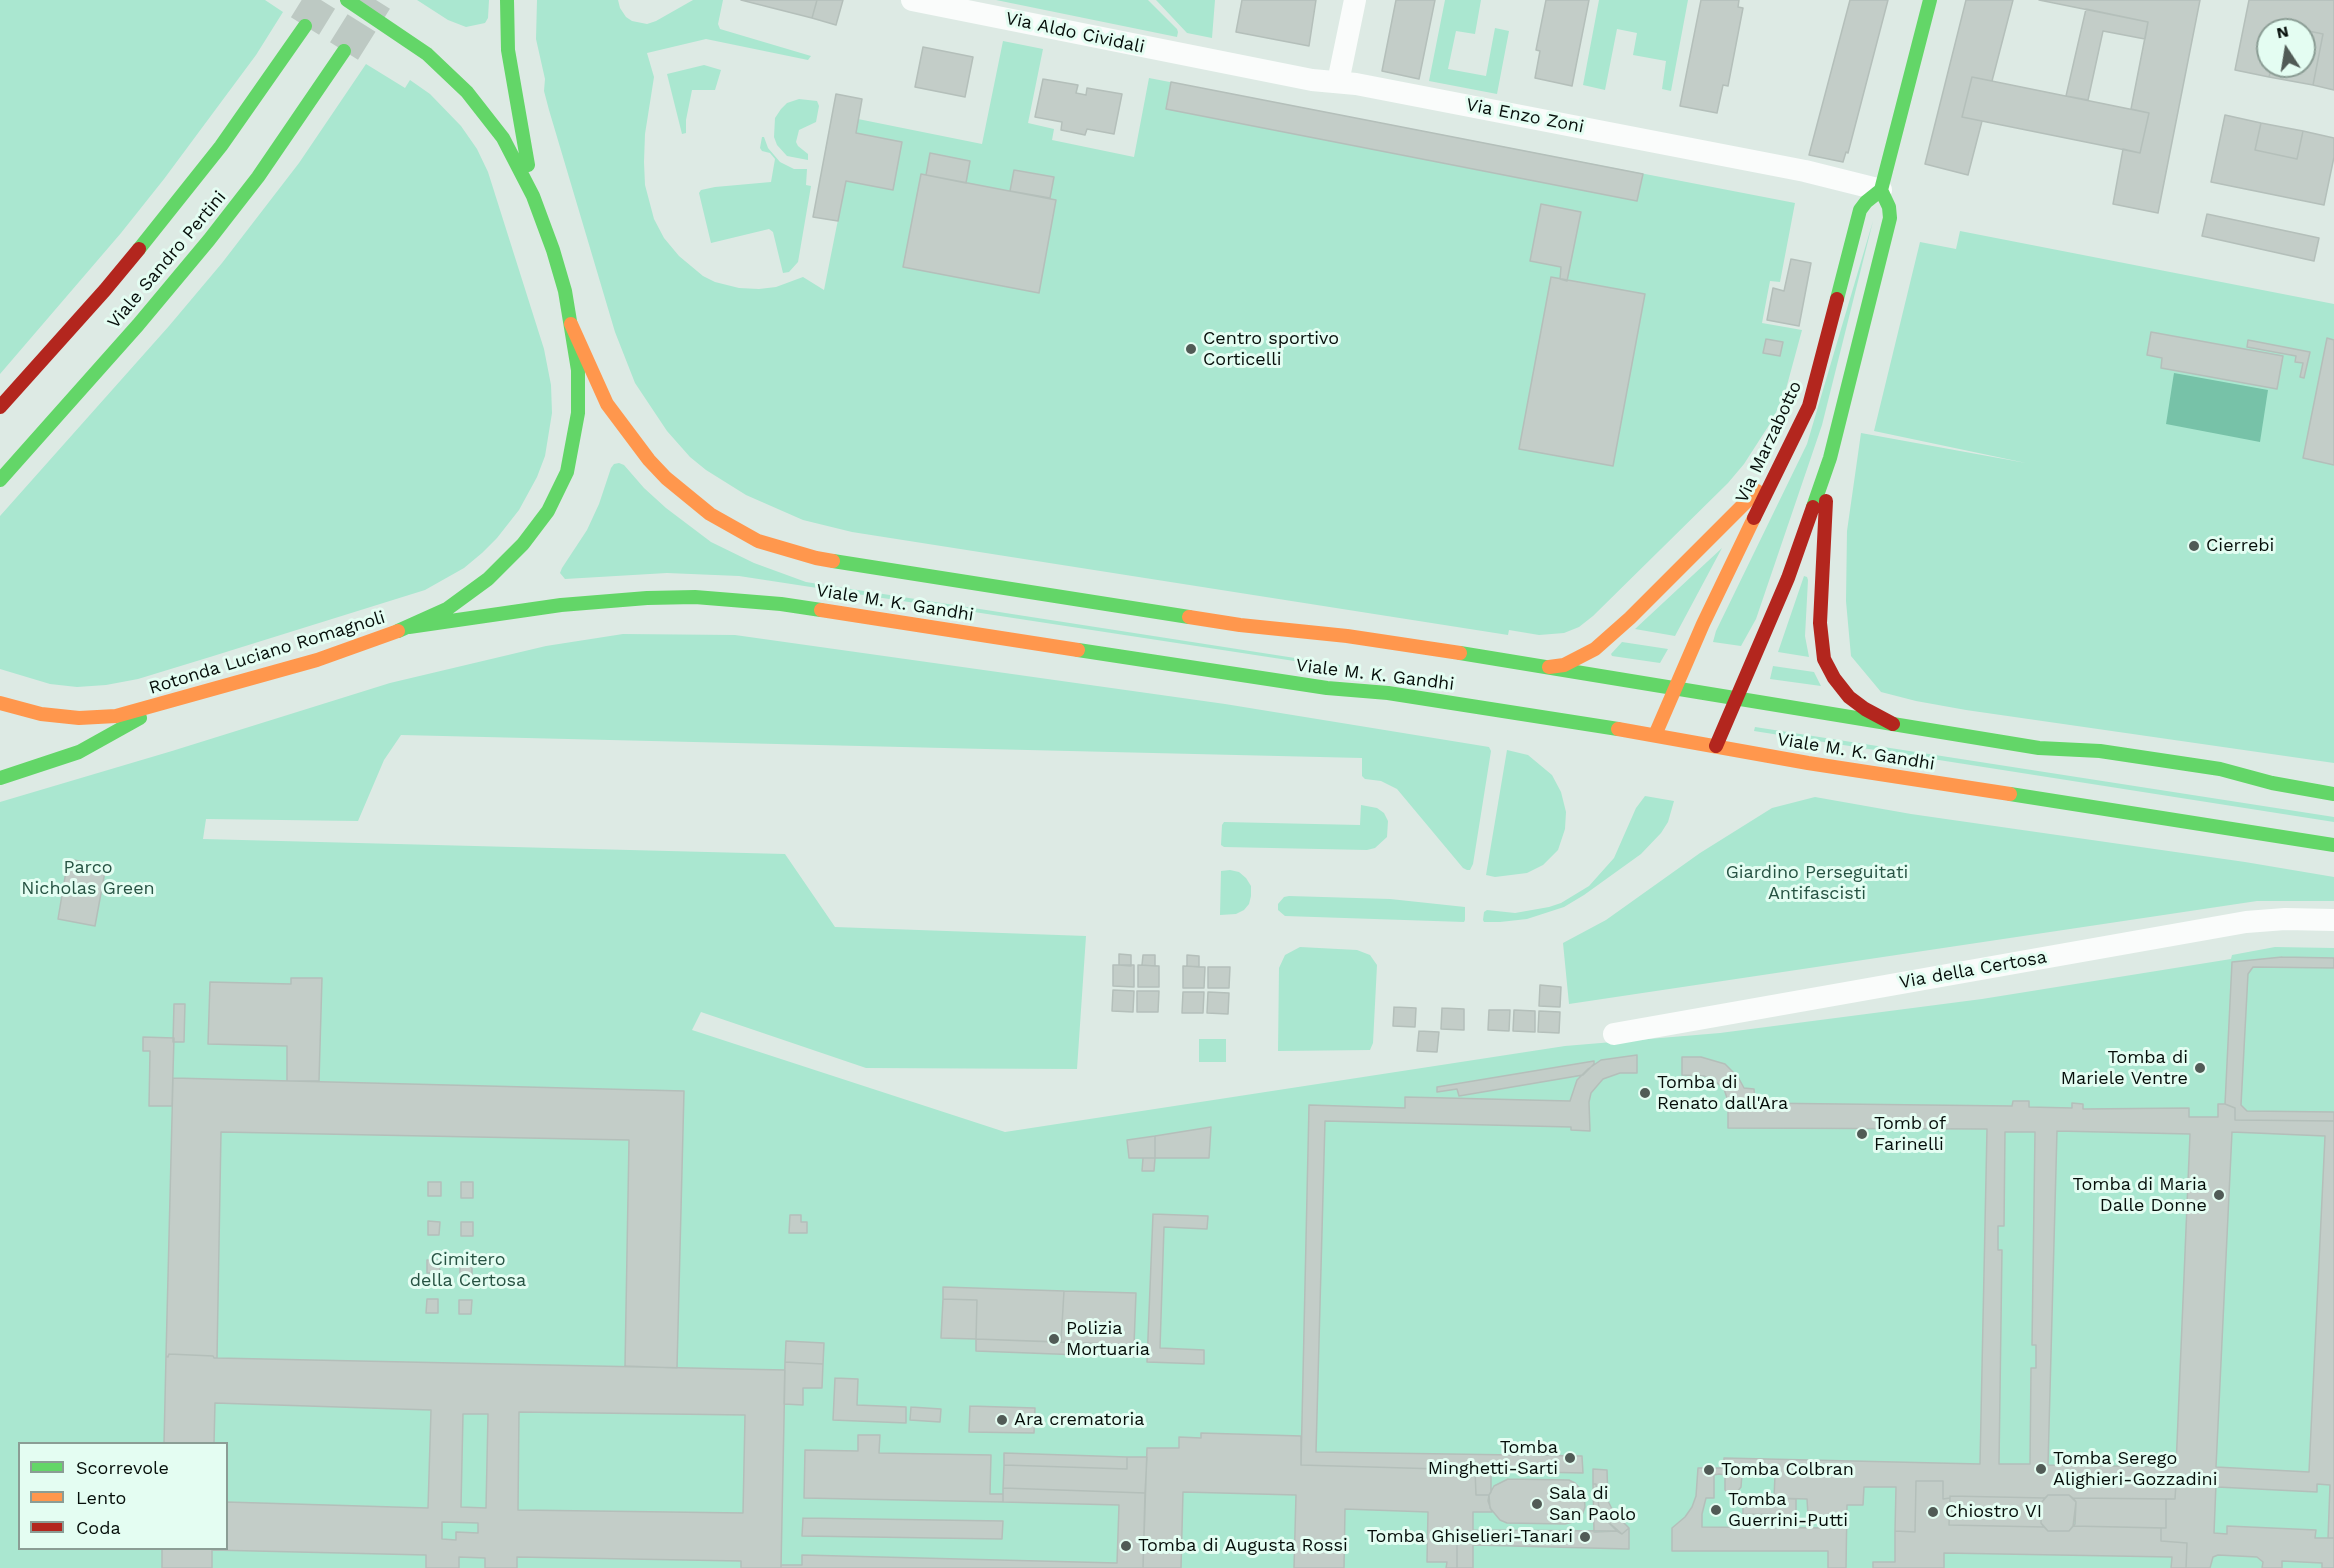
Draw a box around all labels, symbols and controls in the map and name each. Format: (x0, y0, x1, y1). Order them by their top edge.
street label: Via Aldo Cividali (1004, 8, 1146, 58)
north arrow (2256, 18, 2316, 78)
text: N (2275, 21, 2290, 42)
street label: Via Enzo Zoni (1464, 94, 1586, 138)
street label: Viale Sandro Pertini (103, 187, 231, 333)
place label: Centro sportivo Corticelli (1203, 328, 1339, 370)
marker: Centro sportivo Corticelli (1184, 342, 1198, 356)
street label: Via Marzabotto (1731, 378, 1807, 506)
place label: Cierrebi (2206, 535, 2274, 557)
marker: Cierrebi (2187, 539, 2201, 553)
street label: Viale M. K. Gandhi (815, 580, 975, 626)
street label: Rotonda Luciano Romagnoli (146, 607, 388, 699)
street label: Viale M. K. Gandhi (1295, 655, 1455, 695)
street label: Viale M. K. Gandhi (1776, 729, 1936, 775)
park label: Parco Nicholas Green (21, 857, 155, 900)
park label: Giardino Perseguitati Antifascisti (1726, 862, 1908, 904)
street label: Via della Certosa (1898, 946, 2048, 994)
place label: Tomba di Mariele Ventre (2061, 1047, 2188, 1090)
marker: Tomba di Mariele Ventre (2193, 1061, 2207, 1075)
place label: Tomba di Renato dall'Ara (1657, 1072, 1788, 1114)
marker: Tomba di Renato dall'Ara (1638, 1086, 1652, 1100)
place label: Tomb of Farinelli (1874, 1113, 1946, 1156)
marker: Tomb of Farinelli (1855, 1127, 1869, 1141)
place label: Tomba di Maria Dalle Donne (2073, 1174, 2207, 1216)
marker: Tomba di Maria Dalle Donne (2212, 1188, 2226, 1202)
park label: Cimitero della Certosa (410, 1249, 526, 1292)
place label: Polizia Mortuaria (1066, 1318, 1150, 1360)
marker: Polizia Mortuaria (1047, 1332, 1061, 1346)
place label: Ara crematoria (1014, 1409, 1144, 1431)
marker: Ara crematoria (995, 1413, 1009, 1427)
place label: Tomba Minghetti-Sarti (1428, 1437, 1558, 1480)
legend (18, 1442, 228, 1550)
place label: Tomba Serego Alighieri-Gozzadini (2053, 1448, 2217, 1490)
marker: Tomba Minghetti-Sarti (1563, 1451, 1577, 1465)
text: Scorrevole (76, 1457, 169, 1478)
place label: Tomba Colbran (1721, 1459, 1854, 1481)
marker: Tomba Serego Alighieri-Gozzadini (2034, 1462, 2048, 1476)
marker: Tomba Colbran (1702, 1463, 1716, 1477)
place label: Sala di San Paolo (1549, 1483, 1636, 1526)
text: Lento (76, 1487, 126, 1508)
place label: Tomba Guerrini-Putti (1728, 1489, 1848, 1532)
marker: Sala di San Paolo (1530, 1497, 1544, 1511)
place label: Chiostro VI (1945, 1501, 2042, 1523)
marker: Tomba Guerrini-Putti (1709, 1503, 1723, 1517)
marker: Chiostro VI (1926, 1505, 1940, 1519)
text: Coda (76, 1517, 121, 1538)
place label: Tomba Ghiselieri-Tanari (1367, 1526, 1573, 1548)
marker: Tomba Ghiselieri-Tanari (1578, 1530, 1592, 1544)
place label: Tomba di Augusta Rossi (1138, 1535, 1348, 1557)
marker: Tomba di Augusta Rossi (1119, 1539, 1133, 1553)

